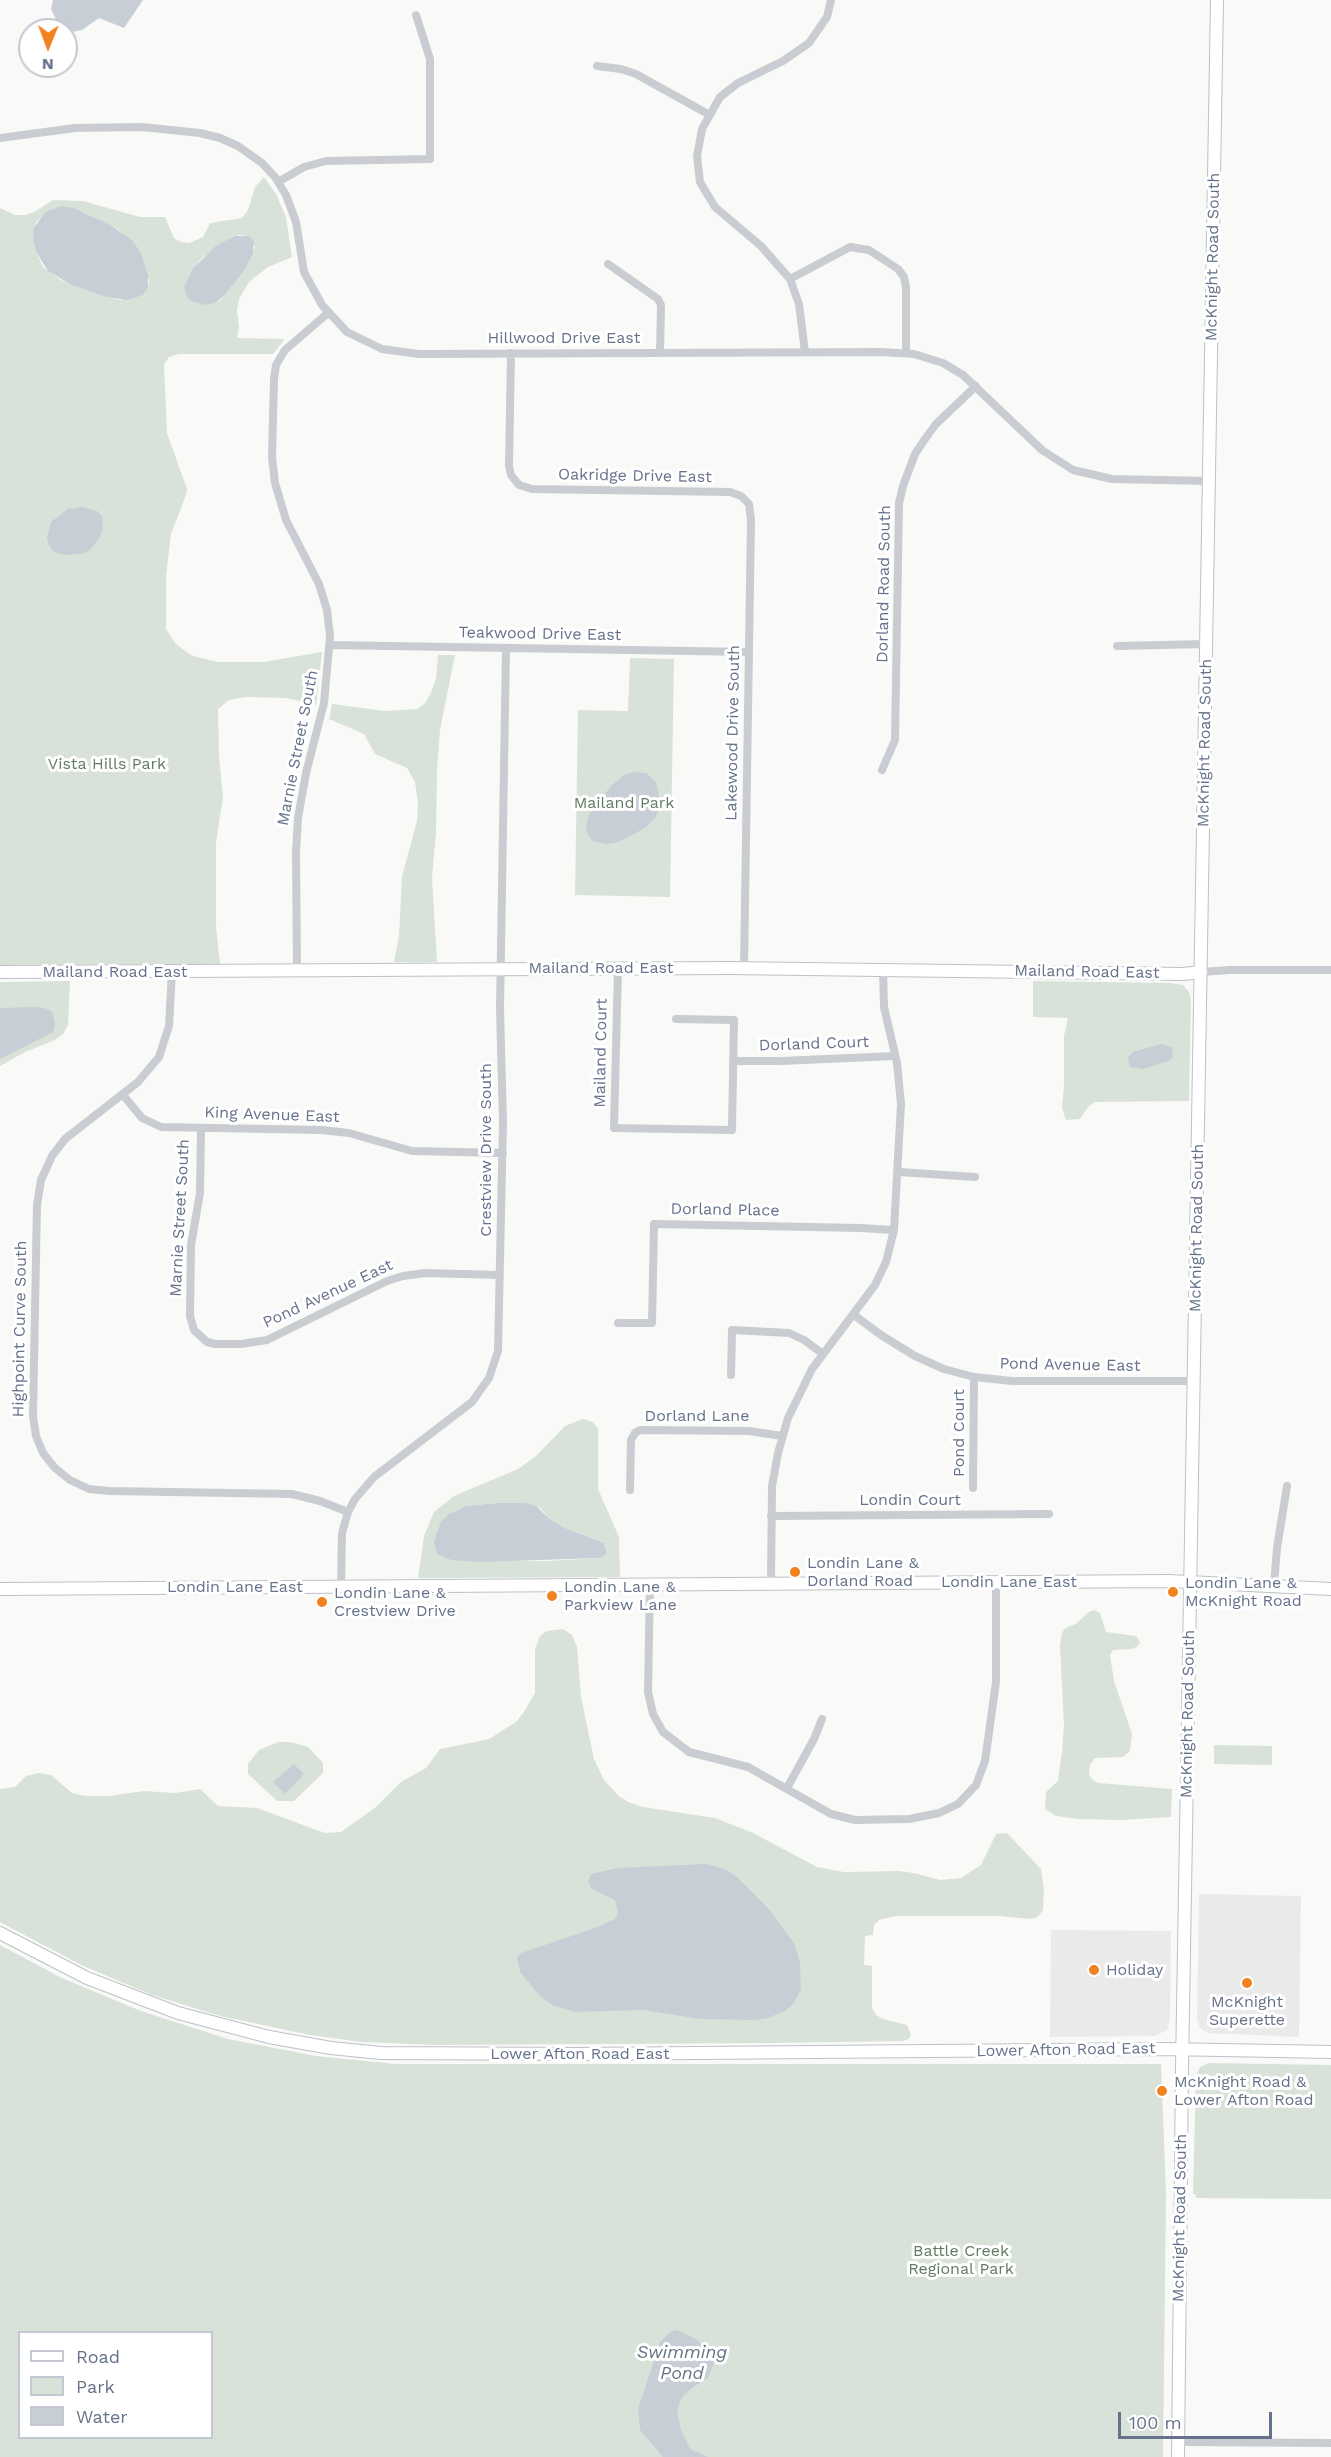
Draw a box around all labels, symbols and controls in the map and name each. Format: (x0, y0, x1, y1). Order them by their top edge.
north arrow (18, 18, 78, 78)
text: N (42, 55, 54, 74)
street label: McKnight Road South (1202, 173, 1224, 341)
street label: Hillwood Drive East (488, 328, 640, 348)
street label: Oakridge Drive East (558, 465, 712, 487)
street label: Dorland Road South (873, 505, 895, 663)
street label: Teakwood Drive East (458, 623, 622, 645)
street label: Lakewood Drive South (722, 645, 744, 821)
street label: McKnight Road South (1194, 659, 1216, 827)
street label: Marnie Street South (274, 669, 322, 827)
park label: Vista Hills Park (48, 754, 166, 774)
park label: Mailand Park (574, 793, 674, 813)
street label: Mailand Road East (528, 958, 674, 978)
street label: Mailand Road East (1014, 961, 1160, 983)
street label: Mailand Road East (42, 962, 188, 982)
street label: Mailand Court (590, 998, 612, 1108)
street label: Dorland Court (759, 1032, 869, 1056)
street label: Crestview Drive South (476, 1063, 496, 1237)
street label: King Avenue East (204, 1103, 340, 1127)
street label: Marnie Street South (166, 1139, 194, 1297)
street label: McKnight Road South (1186, 1144, 1208, 1312)
street label: Dorland Place (670, 1199, 780, 1221)
street label: Highpoint Curve South (9, 1240, 31, 1418)
street label: Pond Avenue East (260, 1255, 396, 1333)
street label: Pond Avenue East (999, 1354, 1141, 1376)
street label: Pond Court (949, 1389, 969, 1477)
street label: Dorland Lane (645, 1406, 749, 1426)
street label: Londin Court (859, 1490, 961, 1510)
place label: Londin Lane & Dorland Road (807, 1553, 919, 1591)
marker: Londin Lane & Dorland Road (788, 1565, 802, 1579)
street label: Londin Lane East (941, 1572, 1077, 1592)
place label: Londin Lane & McKnight Road (1185, 1573, 1302, 1611)
street label: Londin Lane East (167, 1577, 303, 1597)
place label: Londin Lane & Parkview Lane (564, 1577, 677, 1615)
place label: Londin Lane & Crestview Drive (334, 1583, 456, 1621)
marker: Londin Lane & McKnight Road (1166, 1585, 1180, 1599)
marker: Londin Lane & Parkview Lane (545, 1589, 559, 1603)
marker: Londin Lane & Crestview Drive (315, 1595, 329, 1609)
street label: McKnight Road South (1177, 1630, 1199, 1798)
place label: Holiday (1106, 1960, 1163, 1980)
marker: Holiday (1087, 1963, 1101, 1977)
marker: McKnight Superette (1240, 1976, 1254, 1990)
place label: McKnight Superette (1209, 1992, 1285, 2030)
street label: Lower Afton Road East (976, 2039, 1156, 2061)
street label: Lower Afton Road East (490, 2044, 670, 2064)
place label: McKnight Road & Lower Afton Road (1174, 2072, 1313, 2110)
marker: McKnight Road & Lower Afton Road (1155, 2084, 1169, 2098)
street label: McKnight Road South (1169, 2134, 1191, 2302)
park label: Battle Creek Regional Park (908, 2241, 1014, 2279)
legend (18, 2331, 213, 2439)
water label: Swimming Pond (637, 2342, 727, 2384)
text: Road (76, 2346, 120, 2367)
text: Park (76, 2376, 115, 2397)
scale bar (1121, 2400, 1276, 2438)
text: Water (76, 2406, 128, 2427)
text: 100 m (1129, 2412, 1182, 2433)

